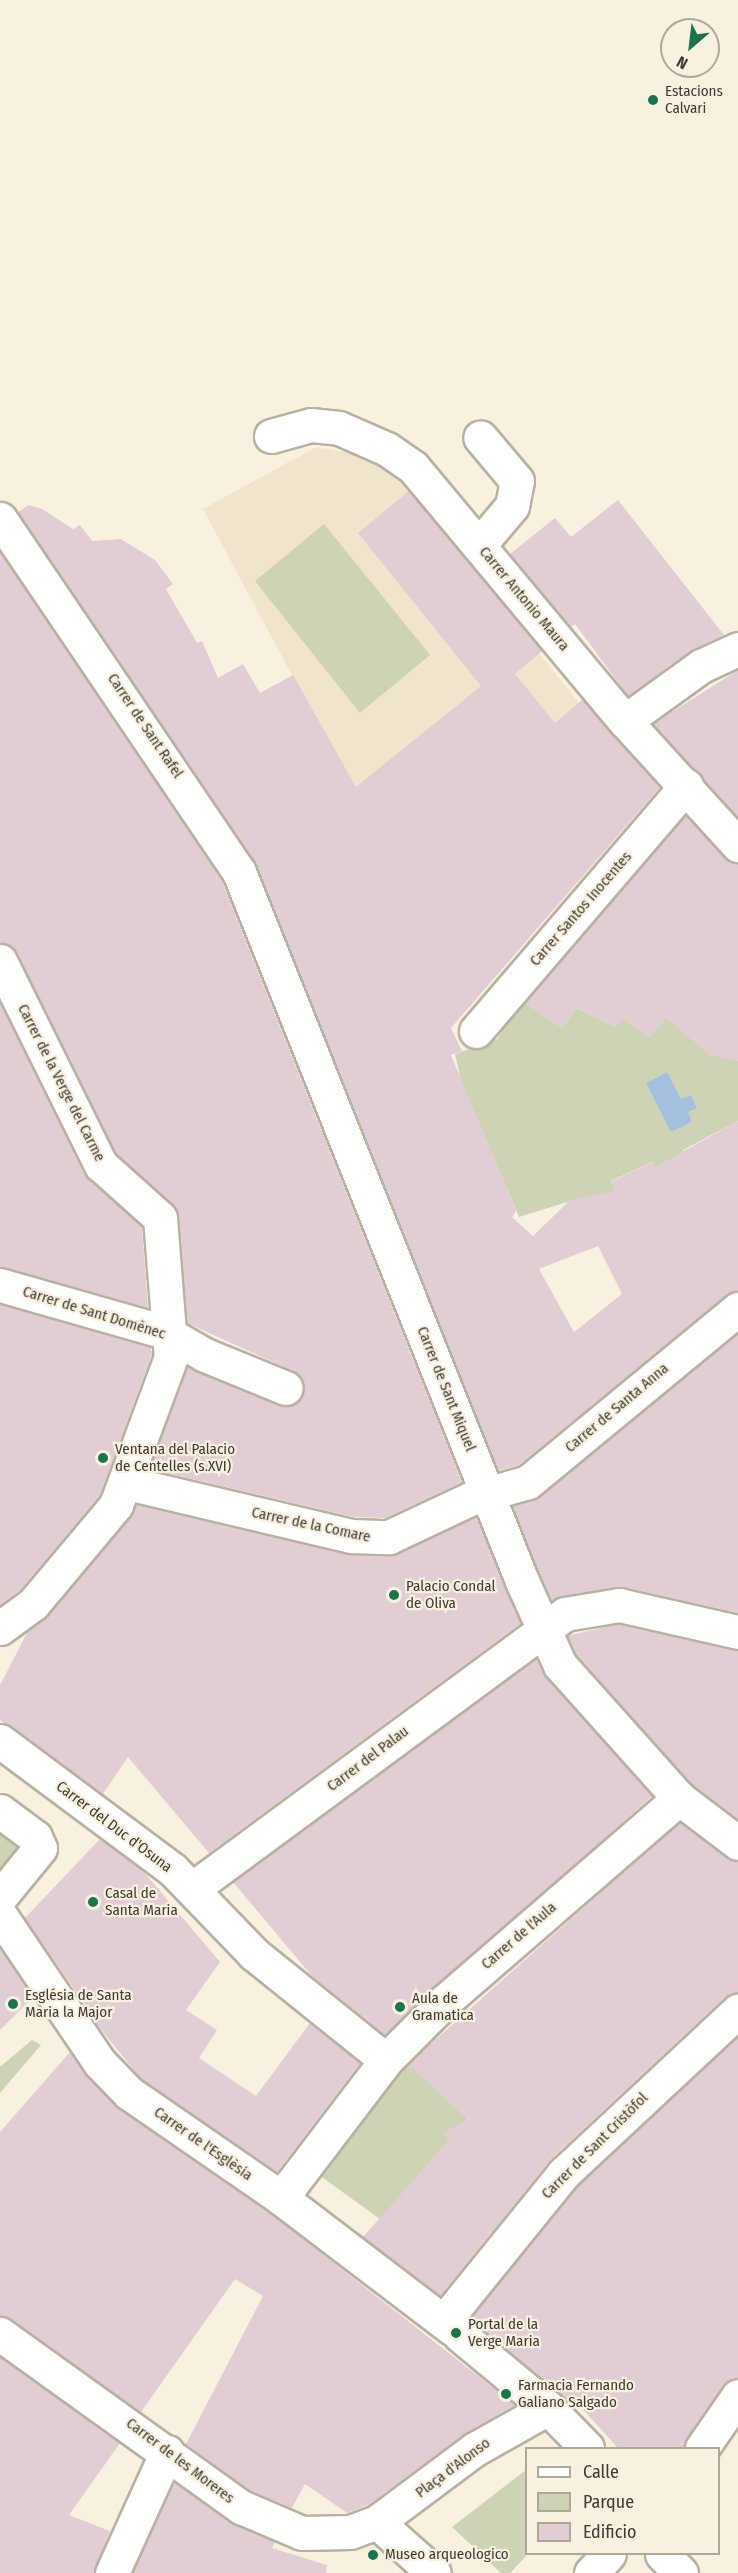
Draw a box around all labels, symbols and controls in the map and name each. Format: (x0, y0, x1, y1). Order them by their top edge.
north arrow (660, 18, 720, 78)
text: N (674, 52, 691, 73)
place label: Estacions Calvari (665, 82, 723, 117)
marker: Estacions Calvari (646, 93, 660, 107)
street label: Carrer Antonio Maura (475, 543, 573, 655)
street label: Carrer de Sant Rafel (103, 670, 187, 782)
street label: Carrer Santos Inocentes (526, 848, 636, 970)
street label: Carrer de la Verge del Carme (13, 1001, 109, 1165)
street label: Carrer de Sant Domènec (20, 1283, 168, 1343)
street label: Carrer de Sant Miquel (413, 1324, 479, 1454)
street label: Carrer de Santa Anna (562, 1360, 672, 1456)
place label: Ventana del Palacio de Centelles (s.XVI) (115, 1440, 235, 1475)
marker: Ventana del Palacio de Centelles (s.XVI) (96, 1451, 110, 1465)
street label: Carrer de la Comare (250, 1504, 372, 1546)
place label: Palacio Condal de Oliva (406, 1577, 495, 1612)
marker: Palacio Condal de Oliva (387, 1588, 401, 1602)
street label: Carrer del Palau (324, 1723, 412, 1795)
street label: Carrer del Duc d'Osuna (52, 1778, 176, 1876)
place label: Casal de Santa Maria (105, 1884, 178, 1919)
marker: Casal de Santa Maria (86, 1895, 100, 1909)
street label: Carrer de l'Aula (478, 1899, 560, 1973)
place label: Església de Santa Maria la Major (25, 1986, 132, 2021)
place label: Aula de Gramatica (412, 1989, 474, 2024)
marker: Església de Santa Maria la Major (6, 1997, 20, 2011)
marker: Aula de Gramatica (393, 2000, 407, 2014)
street label: Carrer de Sant Cristòfol (538, 2089, 652, 2203)
street label: Carrer de l'Esglèsia (150, 2103, 256, 2185)
place label: Portal de la Verge Maria (468, 2315, 540, 2350)
marker: Portal de la Verge Maria (449, 2326, 463, 2340)
place label: Farmacia Fernando Galiano Salgado (518, 2376, 634, 2411)
marker: Farmacia Fernando Galiano Salgado (499, 2387, 513, 2401)
street label: Carrer de les Moreres (122, 2414, 238, 2508)
street label: Plaça d'Alonso (412, 2434, 494, 2502)
legend (525, 2447, 720, 2555)
text: Calle (583, 2461, 619, 2483)
text: Parque (583, 2491, 634, 2513)
text: Edificio (583, 2521, 636, 2543)
place label: Museo arqueologico (385, 2546, 509, 2564)
marker: Museo arqueologico (366, 2548, 380, 2562)

